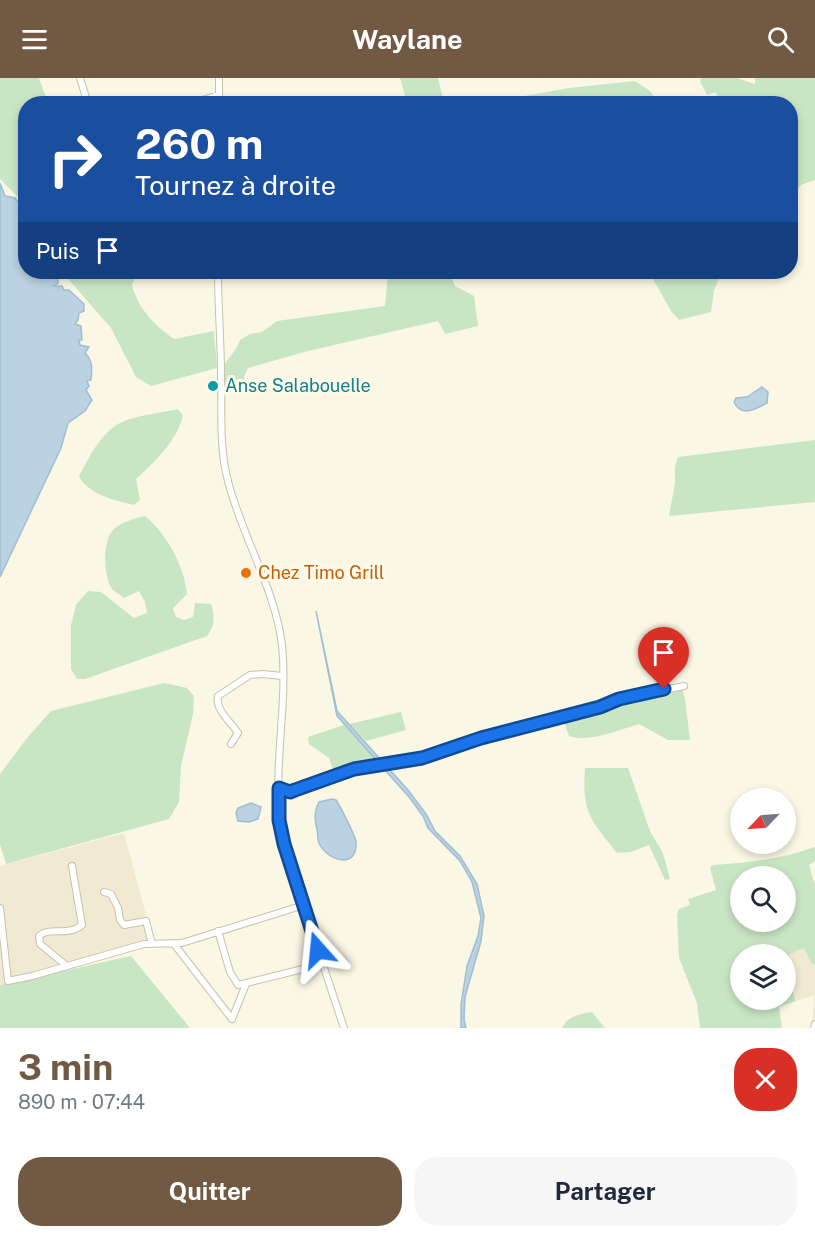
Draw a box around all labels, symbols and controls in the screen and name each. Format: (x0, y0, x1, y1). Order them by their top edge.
icon: menu (18, 23, 51, 56)
text: Waylane (352, 23, 463, 55)
icon: search (764, 23, 797, 56)
text: 260 m (135, 119, 263, 168)
icon: right (36, 120, 114, 198)
text: Tournez à droite (135, 169, 336, 201)
icon: arrive (91, 234, 124, 267)
text: Puis (36, 238, 79, 264)
place label: Anse Salabouelle (225, 375, 371, 396)
marker: Anse Salabouelle (206, 379, 220, 393)
place label: Chez Timo Grill (258, 562, 384, 583)
marker: Chez Timo Grill (239, 566, 253, 580)
pin (638, 627, 689, 689)
icon: arrive (647, 636, 680, 669)
north arrow (730, 788, 796, 854)
map controls (730, 788, 796, 1010)
button: search (730, 866, 796, 932)
position arrow (286, 918, 350, 982)
button: layers (730, 944, 796, 1010)
text: 3 min (18, 1046, 113, 1088)
button: close (734, 1048, 797, 1111)
text: 890 m · 07:44 (18, 1090, 145, 1114)
button: Quitter (18, 1157, 402, 1226)
button: Partager (414, 1157, 797, 1226)

